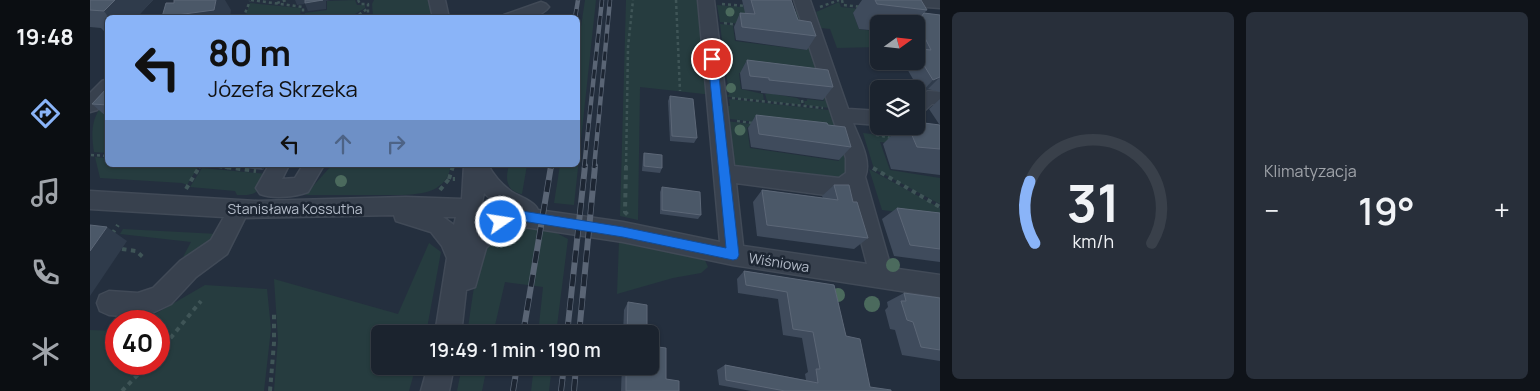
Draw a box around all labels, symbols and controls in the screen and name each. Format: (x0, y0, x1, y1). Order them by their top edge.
north arrow (870, 15, 925, 70)
map controls (870, 15, 925, 135)
text: 19:48 (16, 22, 74, 52)
text: 80 m (208, 29, 291, 77)
icon: left (125, 35, 190, 100)
pin (691, 38, 733, 80)
icon: arrive (698, 45, 726, 73)
text: Józefa Skrzeka (208, 74, 358, 104)
button: layers (870, 80, 925, 135)
icon: directions (28, 96, 63, 131)
icon: left (276, 130, 304, 158)
icon: ahead (329, 130, 357, 158)
icon: right (382, 130, 410, 158)
text: Klimatyzacja (1264, 160, 1357, 182)
text: 31 (1066, 167, 1120, 238)
icon: music (28, 175, 63, 210)
text: 19° (1358, 184, 1415, 236)
text: − (1264, 191, 1279, 229)
text: + (1494, 191, 1510, 229)
position arrow (474, 195, 526, 247)
street label: Stanisława Kossutha (227, 199, 363, 218)
text: km/h (1072, 229, 1114, 253)
street label: Wiśniowa (747, 248, 811, 276)
icon: phone (28, 255, 63, 290)
speed limit sign: 40 (105, 310, 170, 375)
icon: climate (28, 334, 63, 369)
text: 19:49 · 1 min · 190 m (429, 337, 601, 363)

